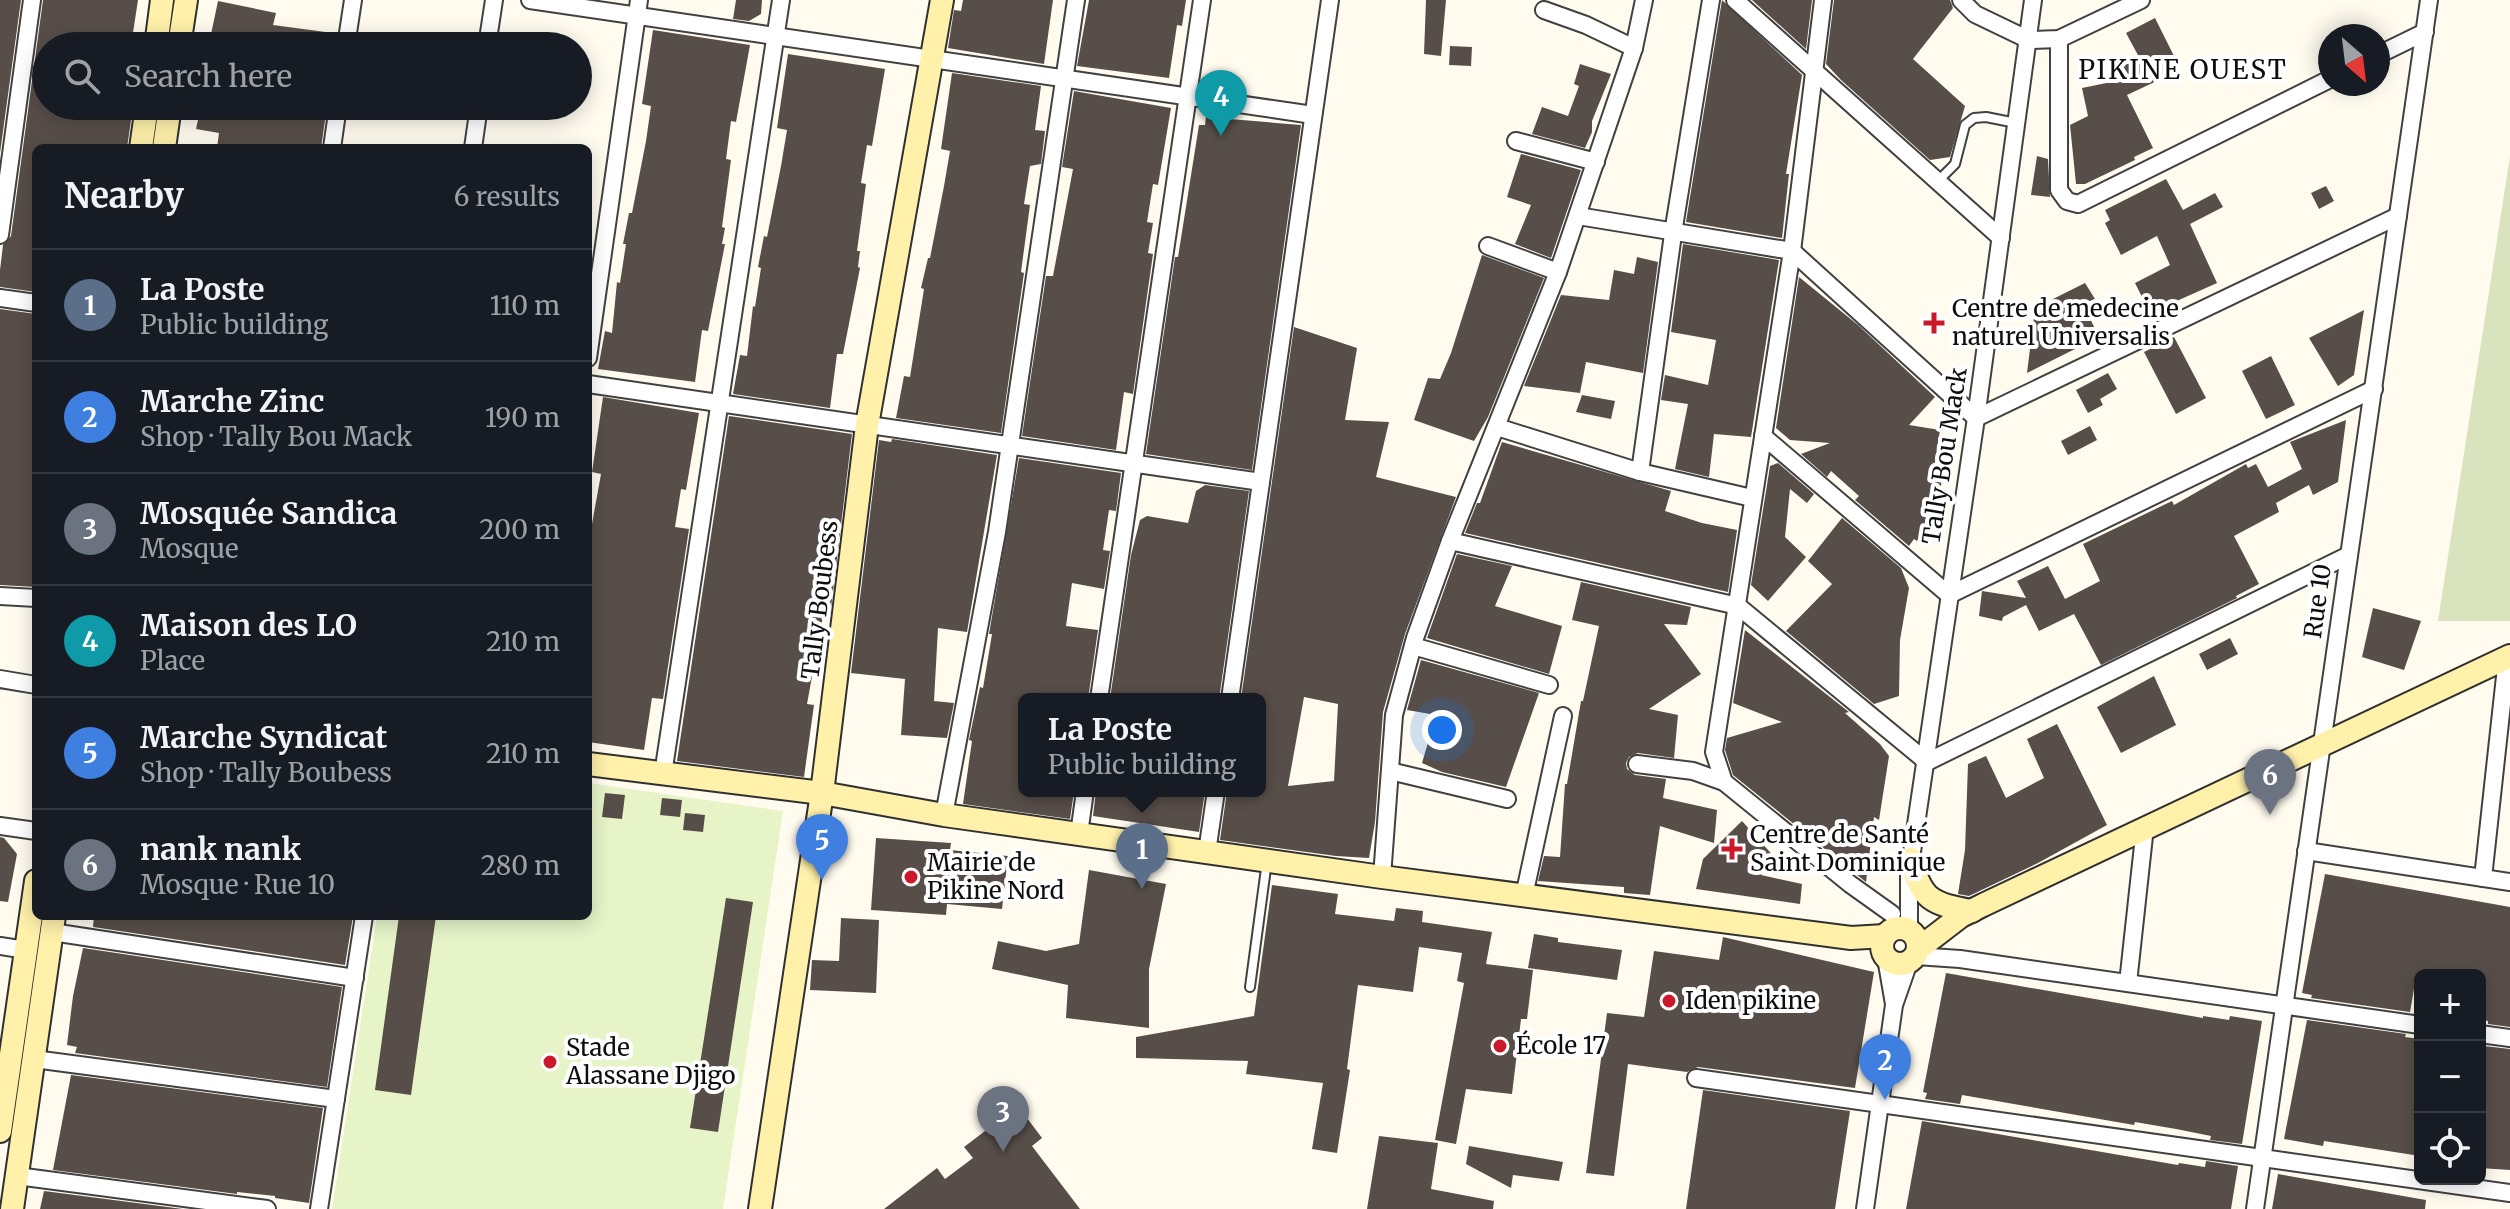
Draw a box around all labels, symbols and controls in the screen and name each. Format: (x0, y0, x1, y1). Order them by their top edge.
north arrow (2318, 24, 2390, 96)
search box (32, 32, 592, 120)
district label: PIKINE OUEST (2078, 53, 2288, 86)
icon: search (60, 54, 104, 98)
text: Search here (124, 57, 292, 95)
pin: 4 (1195, 70, 1247, 136)
text: Nearby (64, 175, 184, 217)
text: 6 results (454, 180, 560, 213)
text: La Poste (140, 270, 264, 308)
text: 1 (84, 289, 96, 322)
text: 110 m (490, 289, 560, 322)
place label: Centre de medecine naturel Universalis (1952, 293, 2179, 352)
text: Public building (140, 308, 329, 341)
marker: Centre de medecine naturel Universalis (1923, 312, 1945, 334)
street label: Tally Bou Mack (1915, 365, 1974, 547)
text: Marche Zinc (140, 382, 324, 420)
text: 2 (82, 401, 98, 434)
text: 190 m (485, 401, 560, 434)
text: Shop · Tally Bou Mack (140, 420, 412, 453)
text: Mosquée Sandica (140, 494, 397, 532)
text: 3 (83, 513, 97, 546)
text: 200 m (479, 513, 560, 546)
street label: Tally Boubess (794, 519, 845, 681)
text: Mosque (140, 532, 239, 565)
street label: Rue 10 (2297, 562, 2338, 640)
text: Maison des LO (140, 606, 357, 644)
text: 4 (82, 625, 98, 658)
text: 210 m (486, 625, 560, 658)
text: Place (140, 644, 205, 677)
popup (1018, 693, 1266, 797)
text: La Poste (1048, 710, 1172, 748)
your location (1422, 710, 1462, 750)
text: Marche Syndicat (140, 718, 387, 756)
text: 5 (82, 737, 98, 770)
text: 210 m (486, 737, 560, 770)
text: Public building (1048, 748, 1236, 781)
pin: 6 (2244, 749, 2296, 815)
text: Shop · Tally Boubess (140, 756, 392, 789)
pin: 5 (796, 814, 848, 880)
place label: Centre de Santé Saint Dominique (1750, 819, 1945, 878)
pin: 1 (1116, 823, 1168, 889)
text: nank nank (140, 830, 301, 868)
marker: Centre de Santé Saint Dominique (1721, 838, 1743, 860)
place label: Mairie de Pikine Nord (927, 847, 1064, 906)
text: 6 (82, 849, 98, 882)
text: 280 m (481, 849, 560, 882)
text: Mosque · Rue 10 (140, 868, 335, 901)
marker: Mairie de Pikine Nord (902, 868, 920, 886)
map controls (2414, 969, 2486, 1185)
button: + (2414, 969, 2486, 1041)
place label: Iden pikine (1685, 985, 1816, 1016)
marker: Iden pikine (1660, 992, 1678, 1010)
place label: École 17 (1516, 1029, 1606, 1061)
place label: Stade Alassane Djigo (565, 1032, 736, 1091)
pin: 2 (1859, 1034, 1911, 1100)
marker: École 17 (1491, 1037, 1509, 1055)
button: − (2414, 1041, 2486, 1113)
marker: Stade Alassane Djigo (541, 1053, 559, 1071)
pin: 3 (977, 1086, 1029, 1152)
button: locate (2414, 1113, 2486, 1185)

